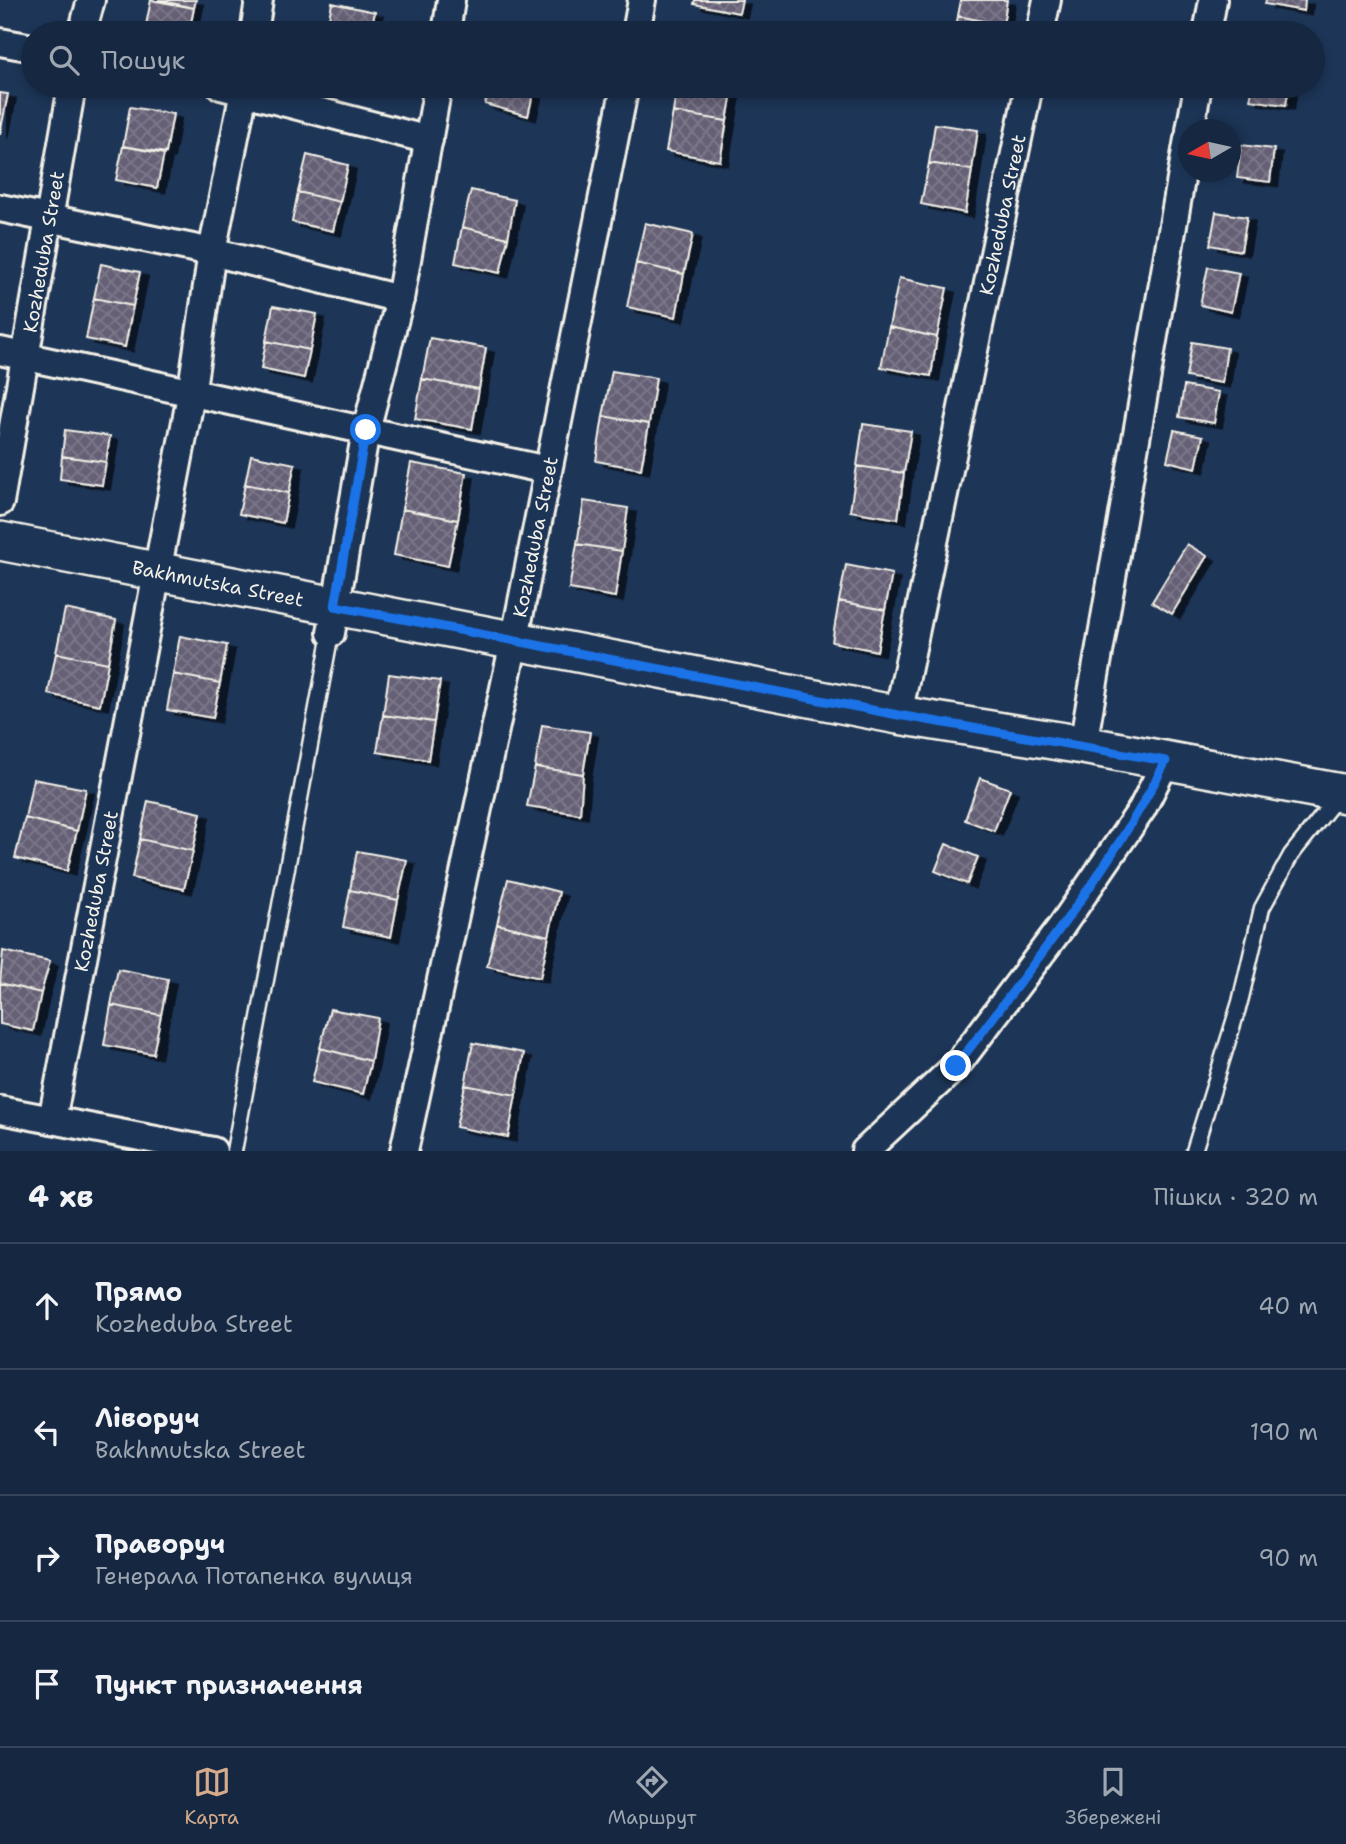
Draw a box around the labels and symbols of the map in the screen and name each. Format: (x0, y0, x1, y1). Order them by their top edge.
north arrow (1178, 119, 1241, 182)
street label: Kozheduba Street (973, 132, 1031, 297)
street label: Kozheduba Street (17, 169, 70, 334)
route start (350, 414, 381, 445)
street label: Kozheduba Street (507, 454, 563, 619)
street label: Bakhmutska Street (130, 554, 306, 612)
street label: Kozheduba Street (68, 808, 124, 974)
route end (940, 1050, 971, 1081)

